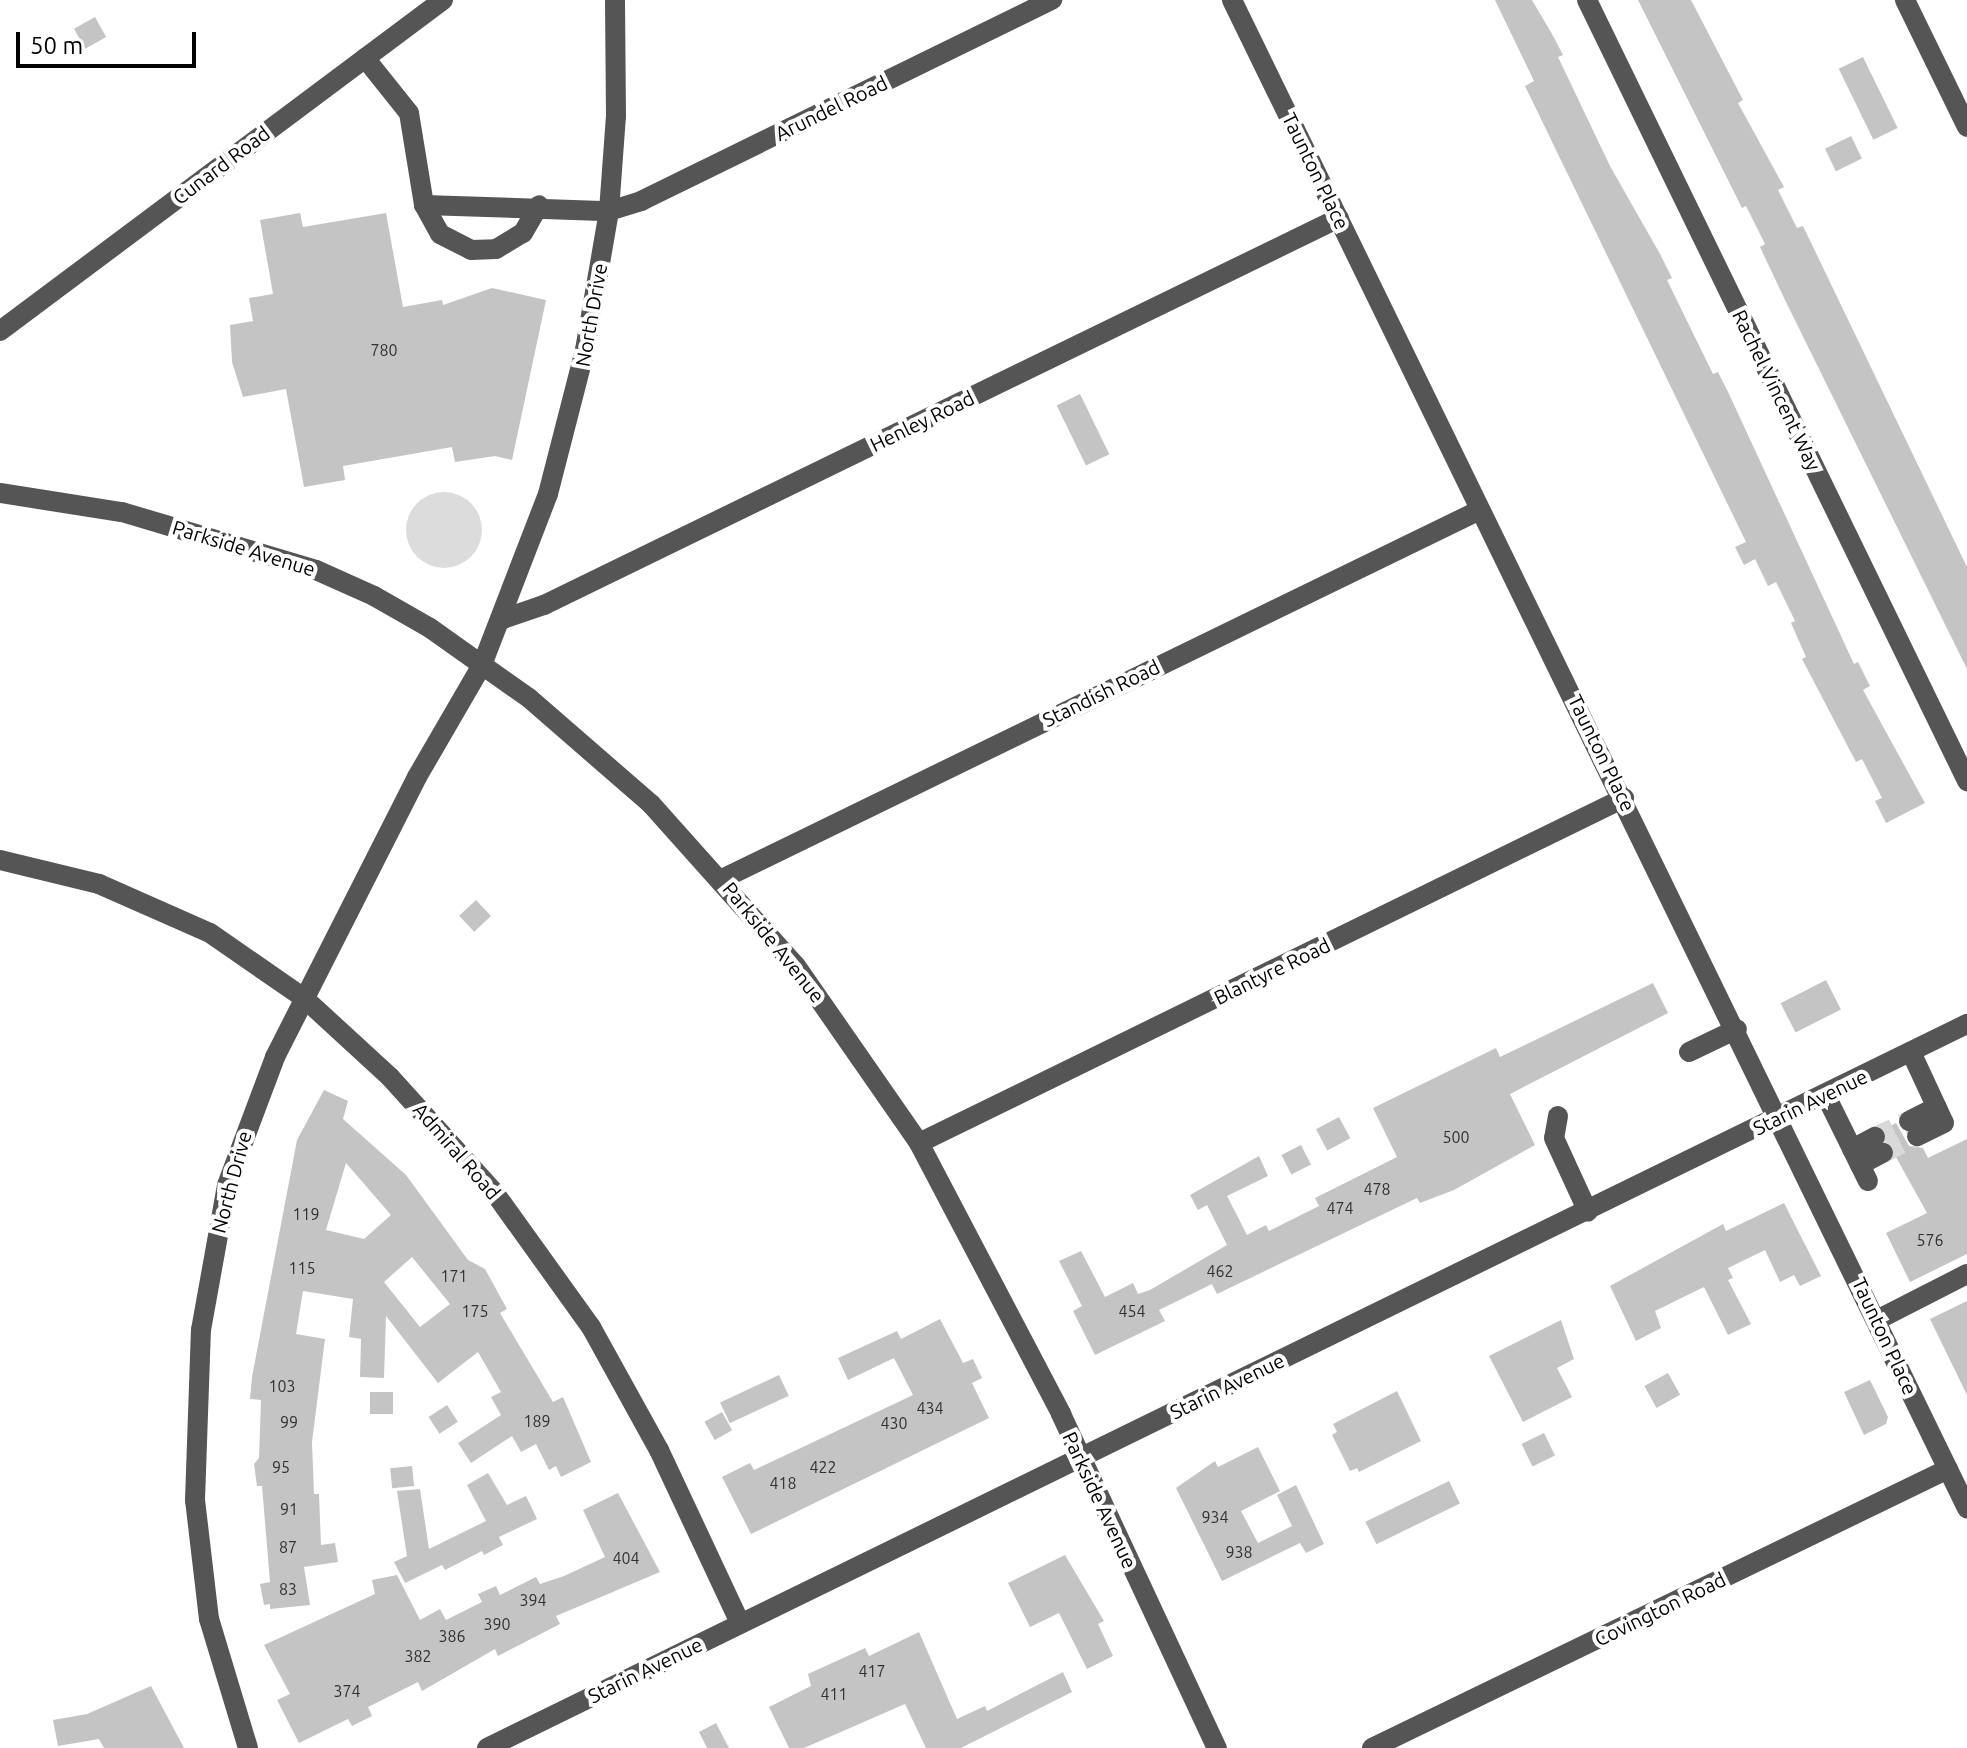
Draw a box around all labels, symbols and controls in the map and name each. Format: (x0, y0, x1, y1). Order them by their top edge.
scale bar (20, 16, 200, 66)
text: 50 m (30, 32, 83, 59)
street label: Arundel Road (771, 70, 891, 146)
street label: Taunton Place (1277, 109, 1355, 233)
street label: Cunard Road (168, 121, 274, 209)
street label: North Drive (570, 261, 612, 369)
street label: Rachel Vincent Way (1728, 306, 1826, 474)
house number: 780 (370, 340, 398, 360)
street label: Henley Road (866, 385, 978, 457)
street label: Parkside Avenue (170, 515, 318, 581)
street label: Standish Road (1039, 654, 1163, 732)
street label: Taunton Place (1563, 691, 1641, 815)
street label: Parkside Avenue (718, 877, 830, 1007)
street label: Blantyre Road (1210, 932, 1334, 1010)
street label: Starin Avenue (1749, 1064, 1871, 1140)
street label: Admiral Road (408, 1098, 506, 1204)
house number: 500 (1442, 1127, 1470, 1147)
street label: North Drive (206, 1128, 256, 1236)
house number: 478 (1363, 1179, 1391, 1199)
house number: 474 (1326, 1198, 1354, 1218)
house number: 119 (292, 1204, 320, 1224)
house number: 576 (1916, 1230, 1944, 1250)
house number: 115 (288, 1258, 316, 1278)
house number: 462 (1206, 1261, 1234, 1281)
house number: 171 (440, 1266, 468, 1286)
street label: Taunton Place (1847, 1273, 1923, 1399)
house number: 175 (461, 1301, 489, 1321)
house number: 454 (1118, 1301, 1146, 1321)
street label: Starin Avenue (1166, 1348, 1288, 1424)
house number: 103 (268, 1376, 296, 1396)
house number: 434 (916, 1398, 944, 1418)
house number: 189 (523, 1411, 551, 1431)
house number: 99 (280, 1412, 298, 1432)
house number: 430 (880, 1413, 908, 1433)
street label: Parkside Avenue (1058, 1428, 1142, 1572)
house number: 95 (272, 1457, 290, 1477)
house number: 422 (809, 1457, 837, 1477)
house number: 418 (769, 1473, 797, 1493)
house number: 91 (280, 1499, 298, 1519)
house number: 934 (1201, 1507, 1229, 1527)
house number: 87 (279, 1537, 297, 1557)
house number: 938 (1225, 1542, 1253, 1562)
house number: 404 (612, 1548, 640, 1568)
street label: Covington Road (1590, 1567, 1730, 1651)
house number: 83 (279, 1579, 297, 1599)
house number: 394 (519, 1590, 547, 1610)
house number: 390 (483, 1614, 511, 1634)
house number: 386 (438, 1626, 466, 1646)
street label: Starin Avenue (584, 1632, 706, 1708)
house number: 382 (404, 1646, 432, 1666)
house number: 417 (858, 1661, 886, 1681)
house number: 374 (333, 1681, 361, 1701)
house number: 411 (820, 1684, 848, 1704)

